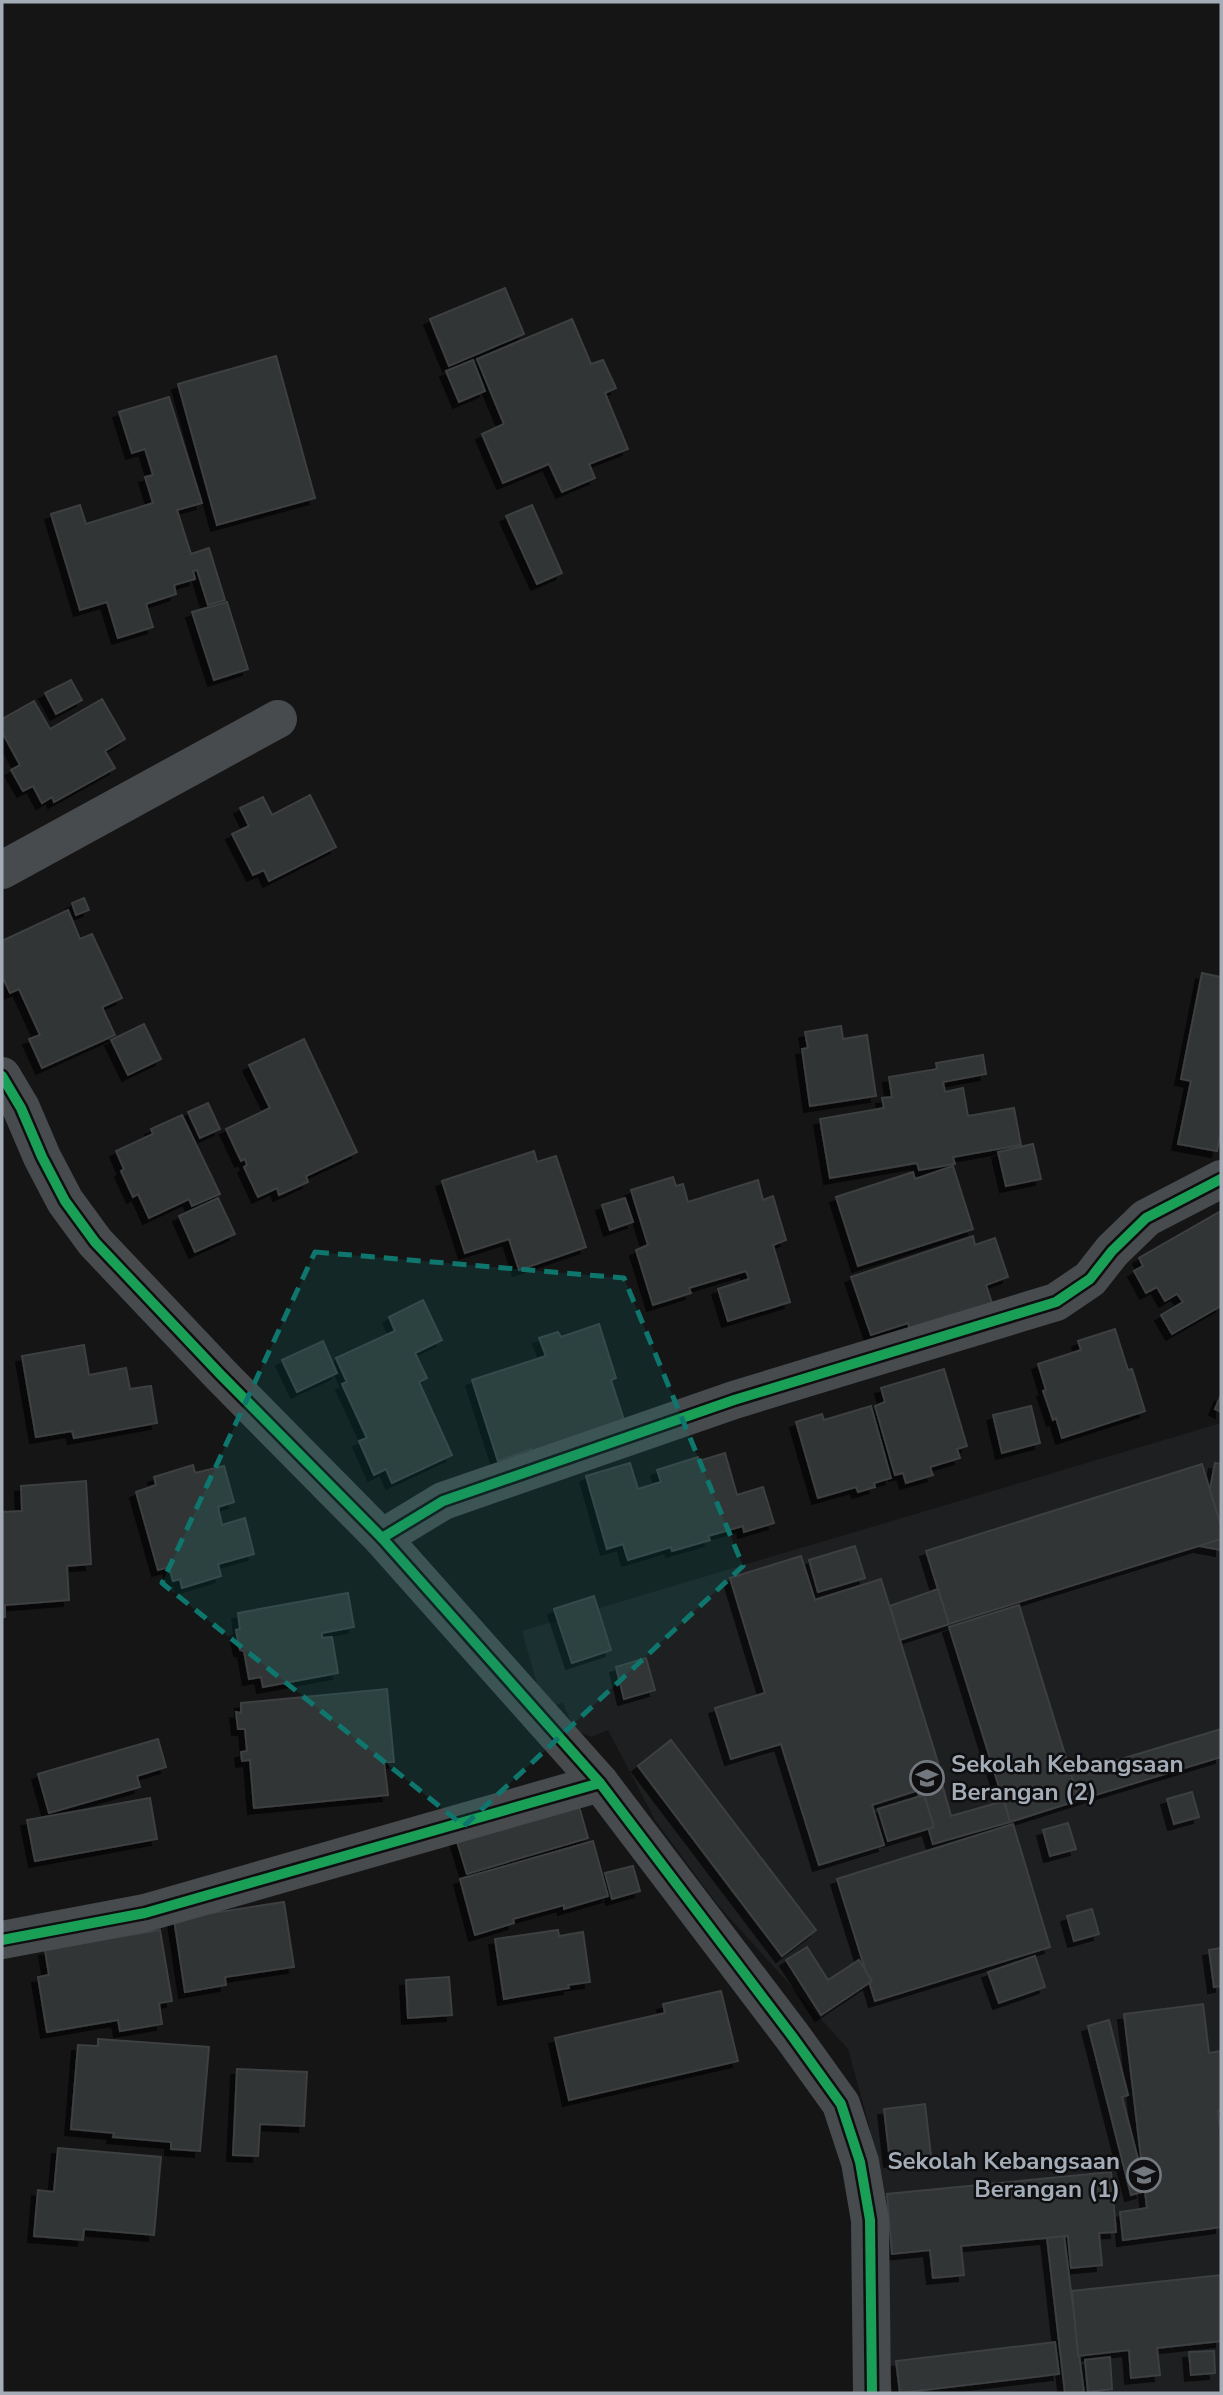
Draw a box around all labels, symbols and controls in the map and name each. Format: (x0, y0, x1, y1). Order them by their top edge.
place label: Sekolah Kebangsaan Berangan (2) (951, 1748, 1184, 1808)
school or university icon: Sekolah Kebangsaan Berangan (2) (908, 1759, 946, 1797)
place label: Sekolah Kebangsaan Berangan (1) (887, 2145, 1120, 2205)
school or university icon: Sekolah Kebangsaan Berangan (1) (1125, 2156, 1163, 2194)

